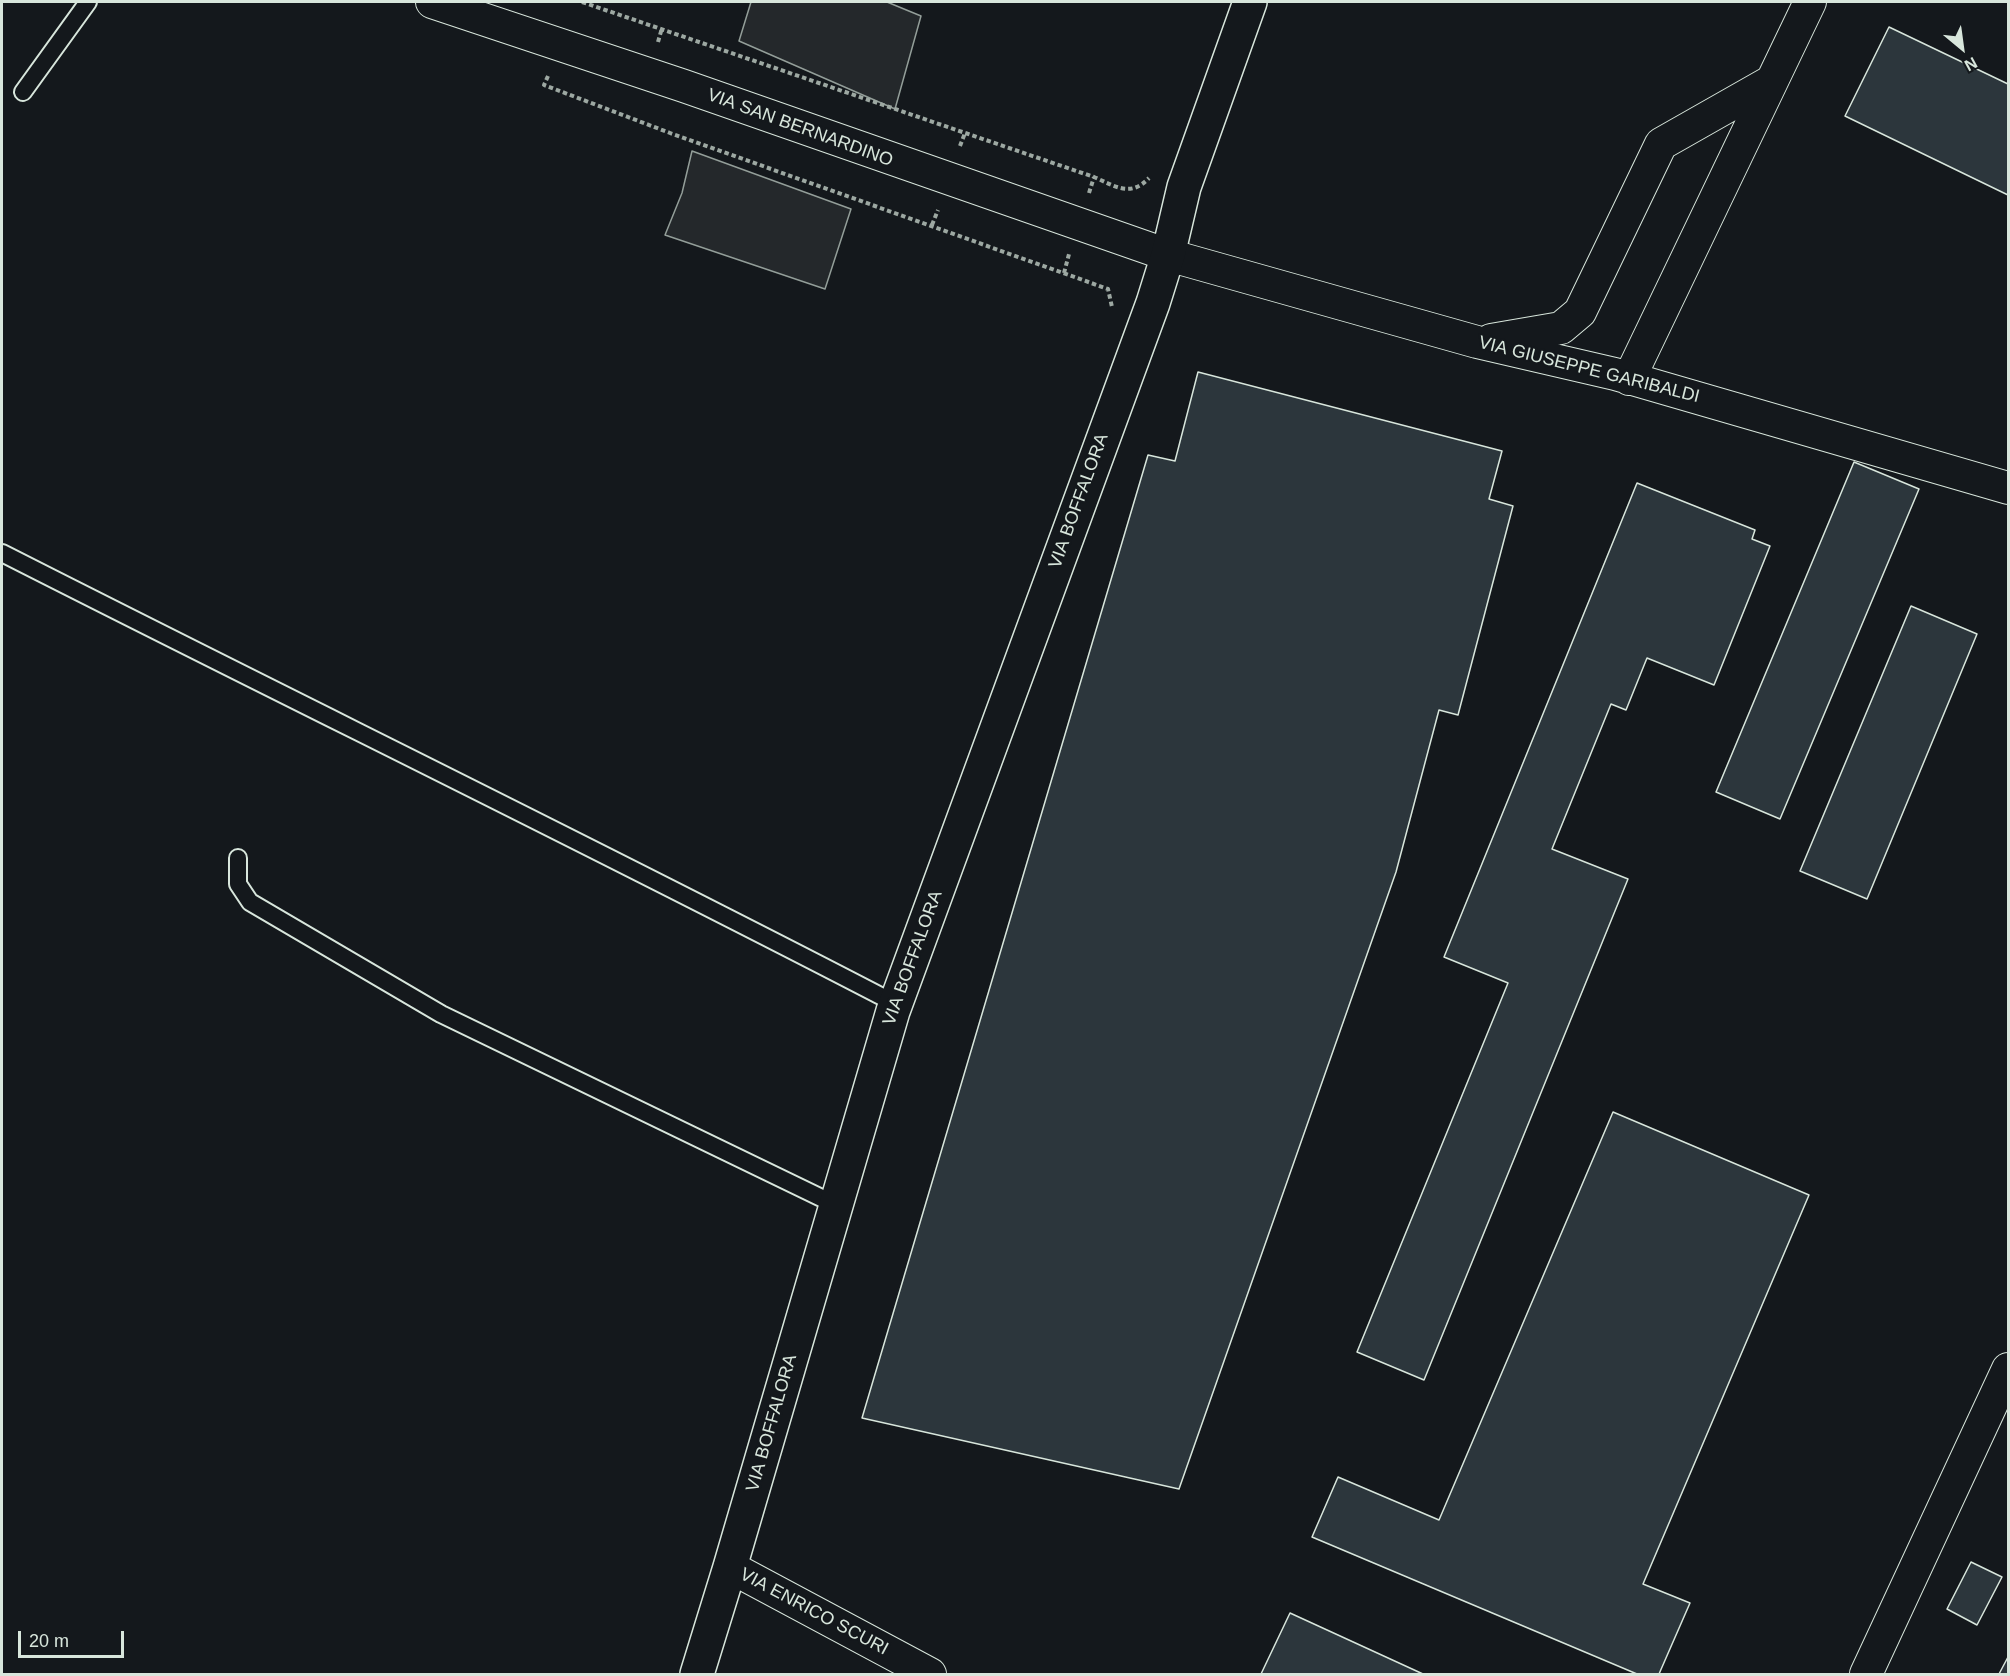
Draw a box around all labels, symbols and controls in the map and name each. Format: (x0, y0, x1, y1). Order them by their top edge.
north arrow (1932, 18, 1992, 78)
text: N (1962, 54, 1980, 74)
street label: VIA SAN BERNARDINO (704, 84, 896, 172)
street label: VIA GIUSEPPE GARIBALDI (1476, 332, 1702, 408)
street label: VIA BOFFALORA (1045, 431, 1113, 571)
street label: VIA BOFFALORA (879, 888, 947, 1028)
street label: VIA BOFFALORA (742, 1352, 802, 1494)
street label: VIA ENRICO SCURI (736, 1564, 892, 1660)
scale bar (21, 1619, 128, 1657)
text: 20 m (29, 1631, 69, 1651)

